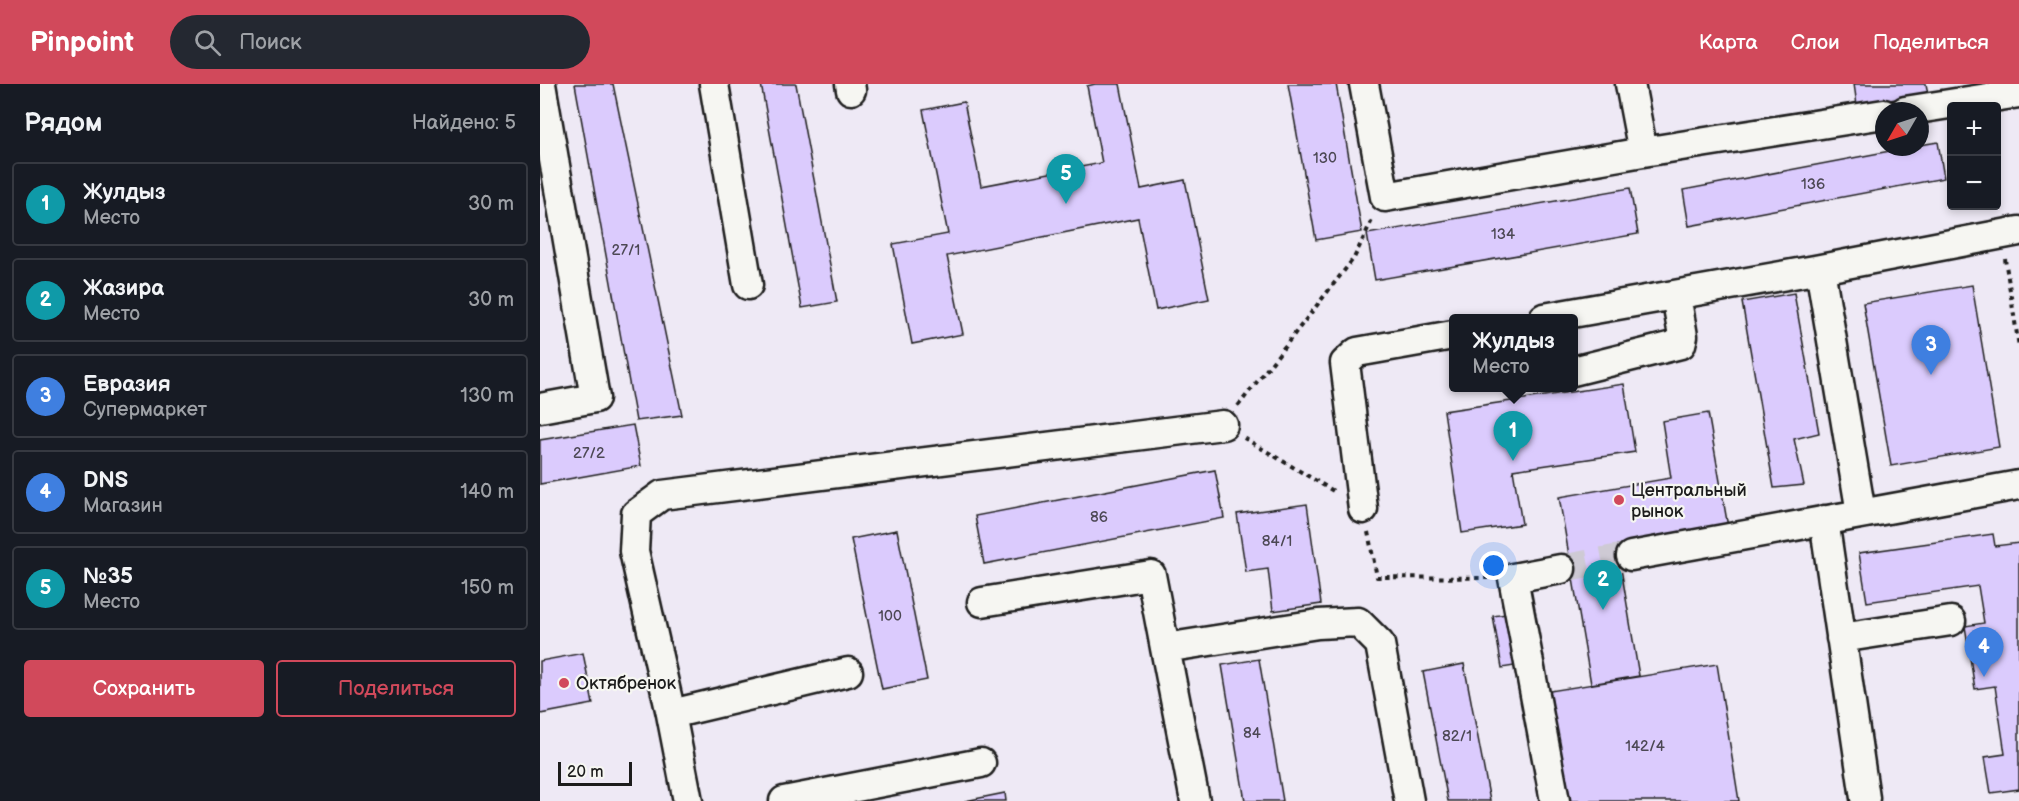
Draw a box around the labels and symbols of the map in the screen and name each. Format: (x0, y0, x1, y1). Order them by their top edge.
north arrow (1875, 102, 1929, 156)
house number: 130 (1313, 149, 1337, 168)
pin: 5 (1046, 154, 1086, 204)
house number: 136 (1801, 175, 1825, 194)
house number: 134 (1491, 225, 1515, 244)
house number: 27/1 (612, 241, 640, 260)
pin: 3 (1912, 326, 1950, 375)
pin: 1 (1494, 412, 1532, 461)
house number: 27/2 (573, 444, 605, 463)
place label: Центральный рынок (1631, 480, 1747, 522)
marker: Центральный рынок (1612, 493, 1626, 507)
house number: 86 (1090, 508, 1108, 527)
house number: 84/1 (1262, 532, 1292, 551)
your location (1479, 551, 1508, 580)
pin: 2 (1584, 560, 1622, 610)
house number: 100 (878, 607, 902, 626)
pin: 4 (1964, 628, 2004, 677)
place label: Октябренок (576, 673, 677, 694)
marker: Октябренок (557, 676, 571, 690)
house number: 84 (1243, 724, 1261, 743)
house number: 82/1 (1442, 727, 1472, 746)
house number: 142/4 (1625, 737, 1665, 756)
scale bar (558, 759, 632, 786)

